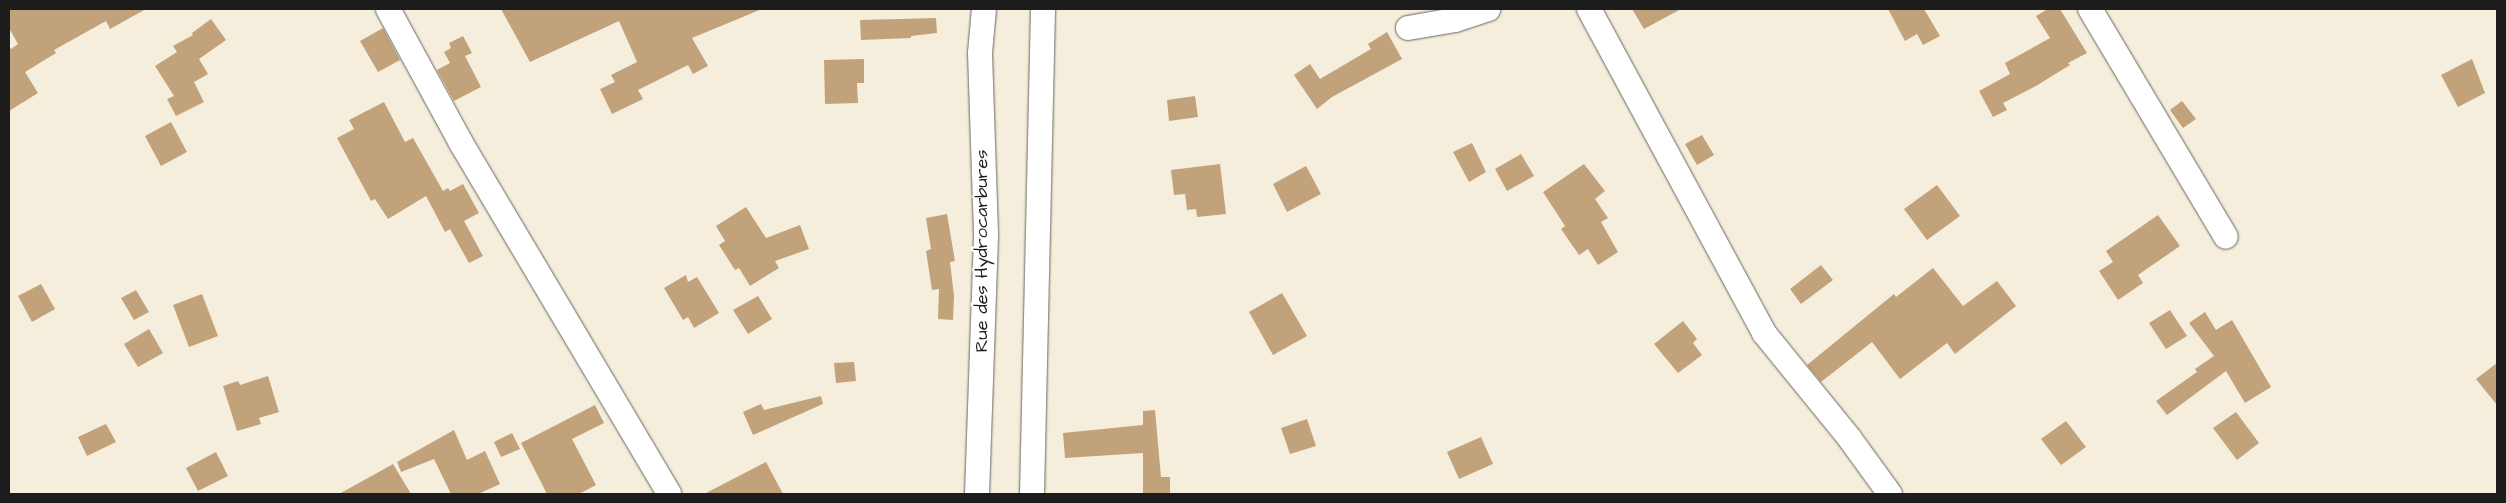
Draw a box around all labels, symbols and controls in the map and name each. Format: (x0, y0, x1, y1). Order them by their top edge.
street label: Rue des Hydrocarbures (971, 150, 993, 352)

